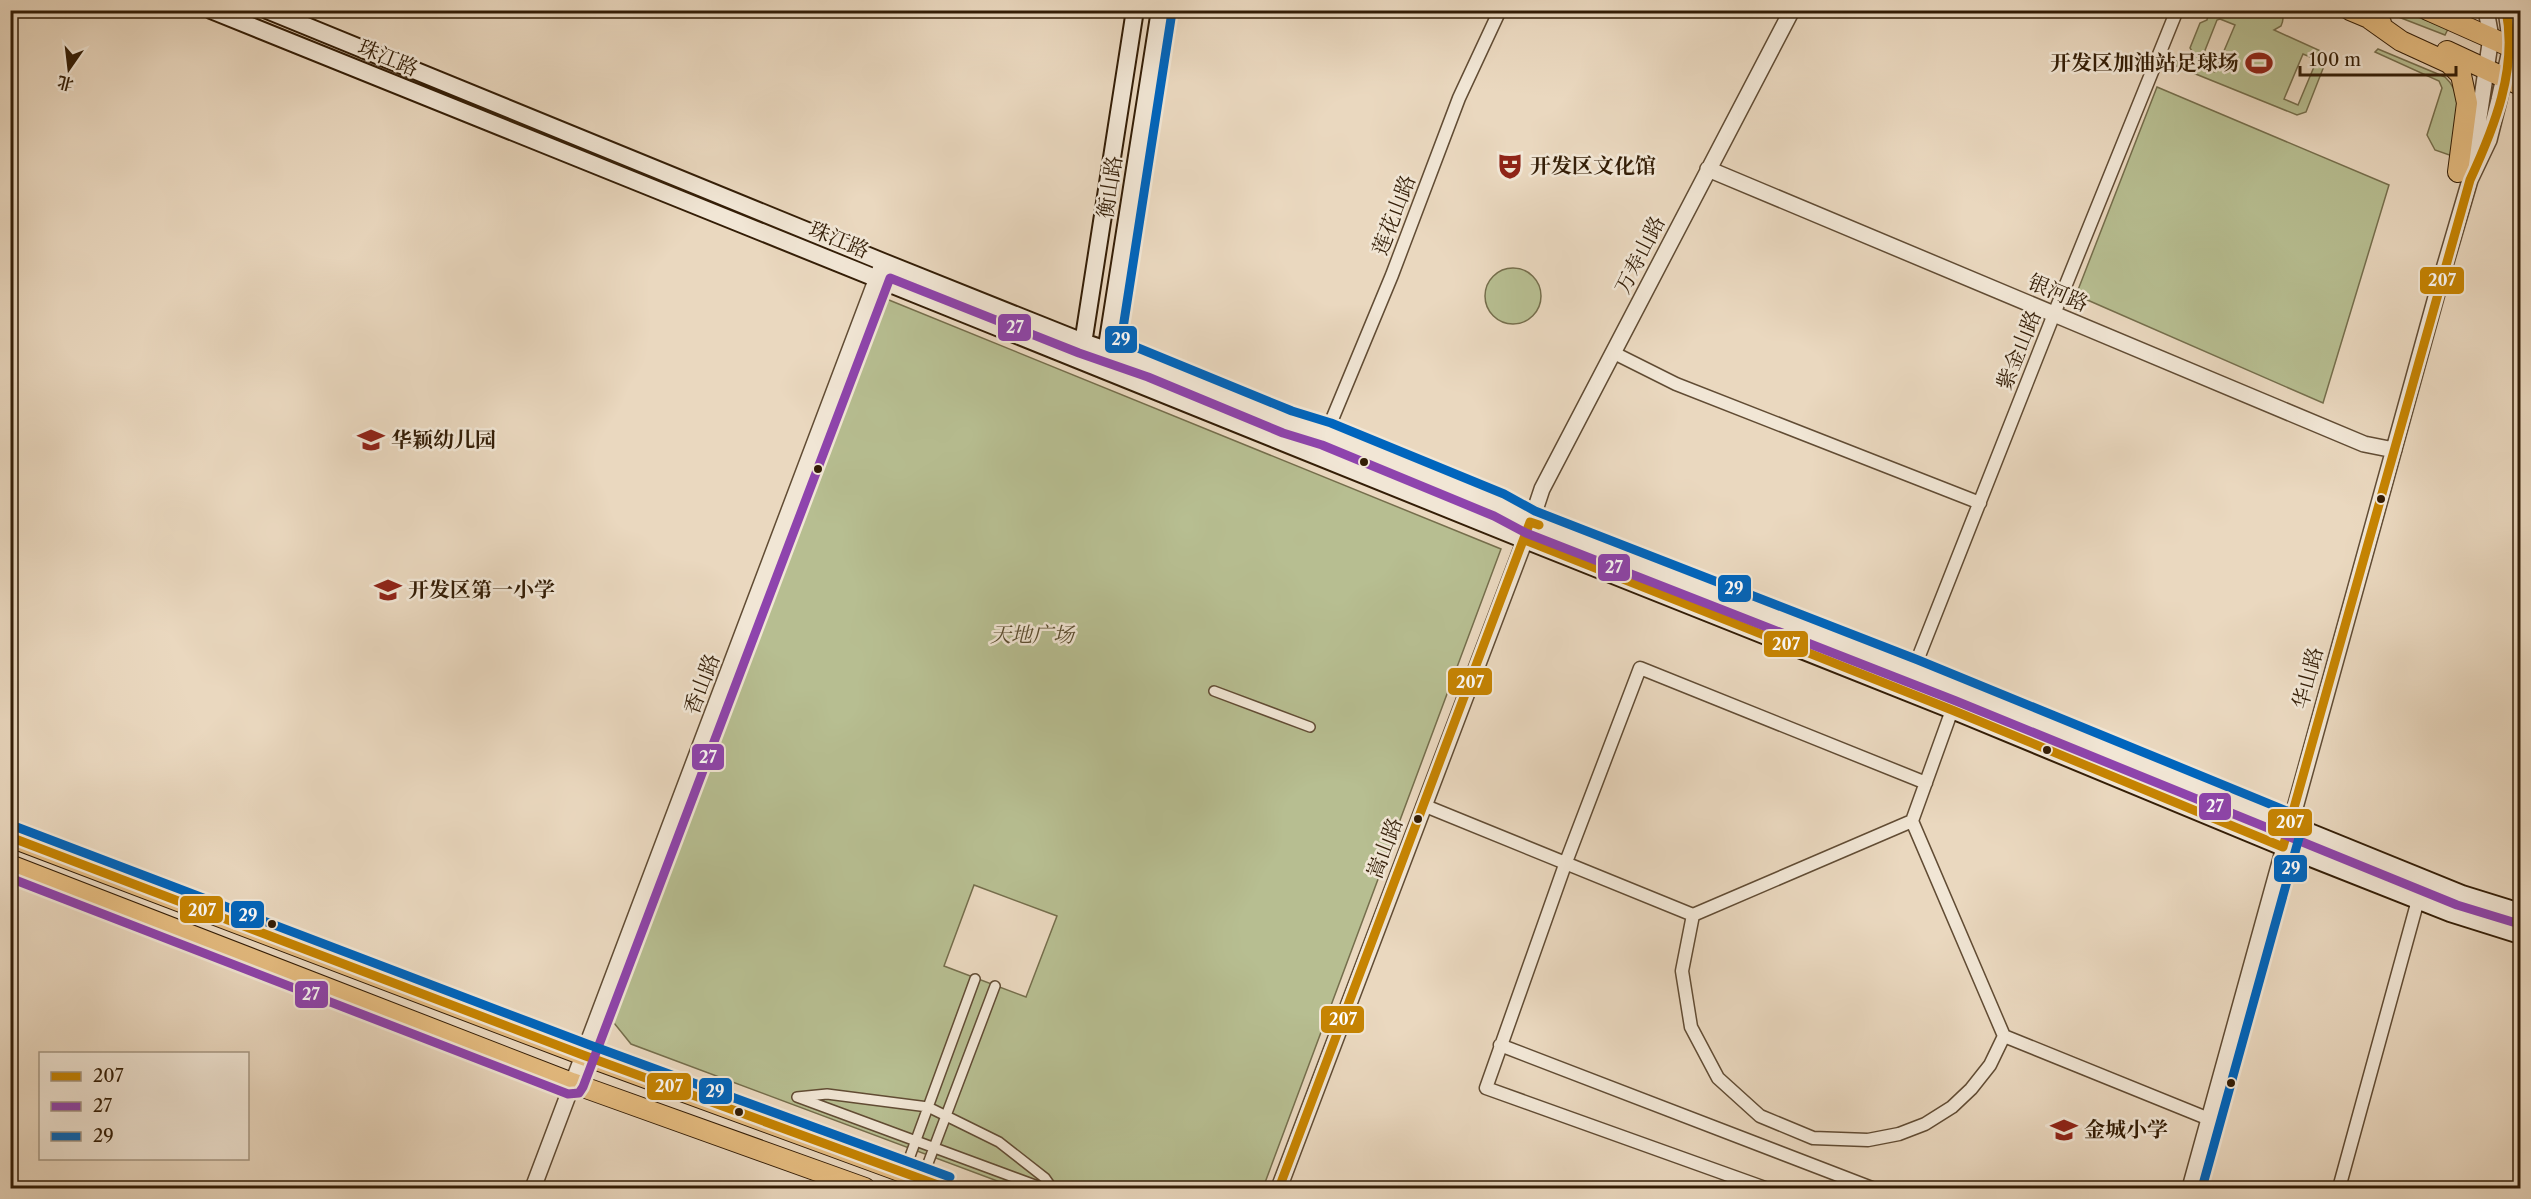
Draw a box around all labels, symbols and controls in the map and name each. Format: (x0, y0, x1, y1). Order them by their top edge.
street label: 珠江路 (354, 34, 422, 81)
north arrow (39, 39, 99, 99)
scale bar (2300, 39, 2456, 77)
sports icon: 开发区加油站足球场 (2244, 48, 2274, 78)
text: 100 m (2309, 49, 2361, 71)
place label: 开发区加油站足球场 (2050, 50, 2239, 75)
text: 北 (55, 72, 76, 95)
theatre icon: 开发区文化馆 (1495, 151, 1525, 181)
place label: 开发区文化馆 (1530, 153, 1656, 178)
street label: 衡山路 (1092, 154, 1127, 220)
street label: 莲花山路 (1367, 171, 1420, 259)
street label: 万寿山路 (1609, 212, 1670, 298)
street label: 珠江路 (805, 216, 873, 263)
line badge: 207 (2419, 266, 2465, 295)
street label: 银河路 (2024, 269, 2092, 316)
text: 207 (2428, 270, 2457, 290)
street label: 紫金山路 (1991, 306, 2046, 393)
line badge: 27 (997, 313, 1032, 342)
text: 27 (1006, 317, 1025, 337)
line badge: 29 (1104, 325, 1138, 354)
text: 29 (1112, 329, 1131, 349)
school or university icon: 华颖幼儿园 (356, 425, 386, 455)
place label: 华颖幼儿园 (391, 427, 496, 452)
unlabelled marker (1358, 456, 1370, 468)
unlabelled marker (812, 463, 824, 475)
unlabelled marker (2375, 493, 2387, 505)
line badge: 27 (1597, 553, 1631, 582)
text: 27 (1605, 557, 1624, 577)
line badge: 29 (1717, 574, 1752, 603)
school or university icon: 开发区第一小学 (373, 575, 403, 605)
place label: 开发区第一小学 (408, 577, 555, 602)
text: 29 (1725, 578, 1744, 598)
park label: 天地广场 (990, 622, 1076, 647)
line badge: 207 (1763, 630, 1809, 658)
text: 207 (1772, 634, 1801, 654)
street label: 华山路 (2287, 644, 2328, 712)
street label: 香山路 (679, 650, 724, 718)
line badge: 207 (1447, 667, 1493, 696)
text: 207 (1456, 672, 1485, 692)
line badge: 27 (691, 743, 725, 771)
unlabelled marker (2041, 744, 2053, 756)
text: 27 (699, 747, 718, 767)
line badge: 27 (2198, 792, 2232, 821)
text: 27 (2206, 796, 2225, 816)
line badge: 207 (2267, 808, 2313, 837)
text: 207 (2276, 812, 2305, 832)
unlabelled marker (1412, 813, 1424, 825)
street label: 嵩山路 (1362, 814, 1407, 882)
line badge: 29 (2273, 854, 2308, 883)
text: 29 (2282, 858, 2301, 878)
line badge: 207 (179, 895, 224, 924)
text: 207 (188, 900, 217, 920)
line badge: 29 (230, 900, 265, 929)
text: 29 (239, 905, 258, 925)
unlabelled marker (266, 918, 278, 930)
line badge: 27 (294, 980, 329, 1009)
text: 27 (302, 984, 321, 1004)
line badge: 207 (1320, 1005, 1365, 1034)
text: 207 (1329, 1009, 1358, 1029)
legend (39, 1052, 249, 1160)
text: 207 (93, 1065, 124, 1087)
line badge: 207 (646, 1072, 692, 1101)
text: 207 (655, 1076, 684, 1096)
line badge: 29 (698, 1077, 733, 1105)
unlabelled marker (2225, 1077, 2237, 1089)
text: 29 (706, 1081, 725, 1101)
text: 27 (93, 1095, 112, 1117)
unlabelled marker (733, 1106, 745, 1118)
school or university icon: 金城小学 (2049, 1115, 2079, 1145)
place label: 金城小学 (2084, 1117, 2168, 1142)
text: 29 (93, 1125, 114, 1147)

